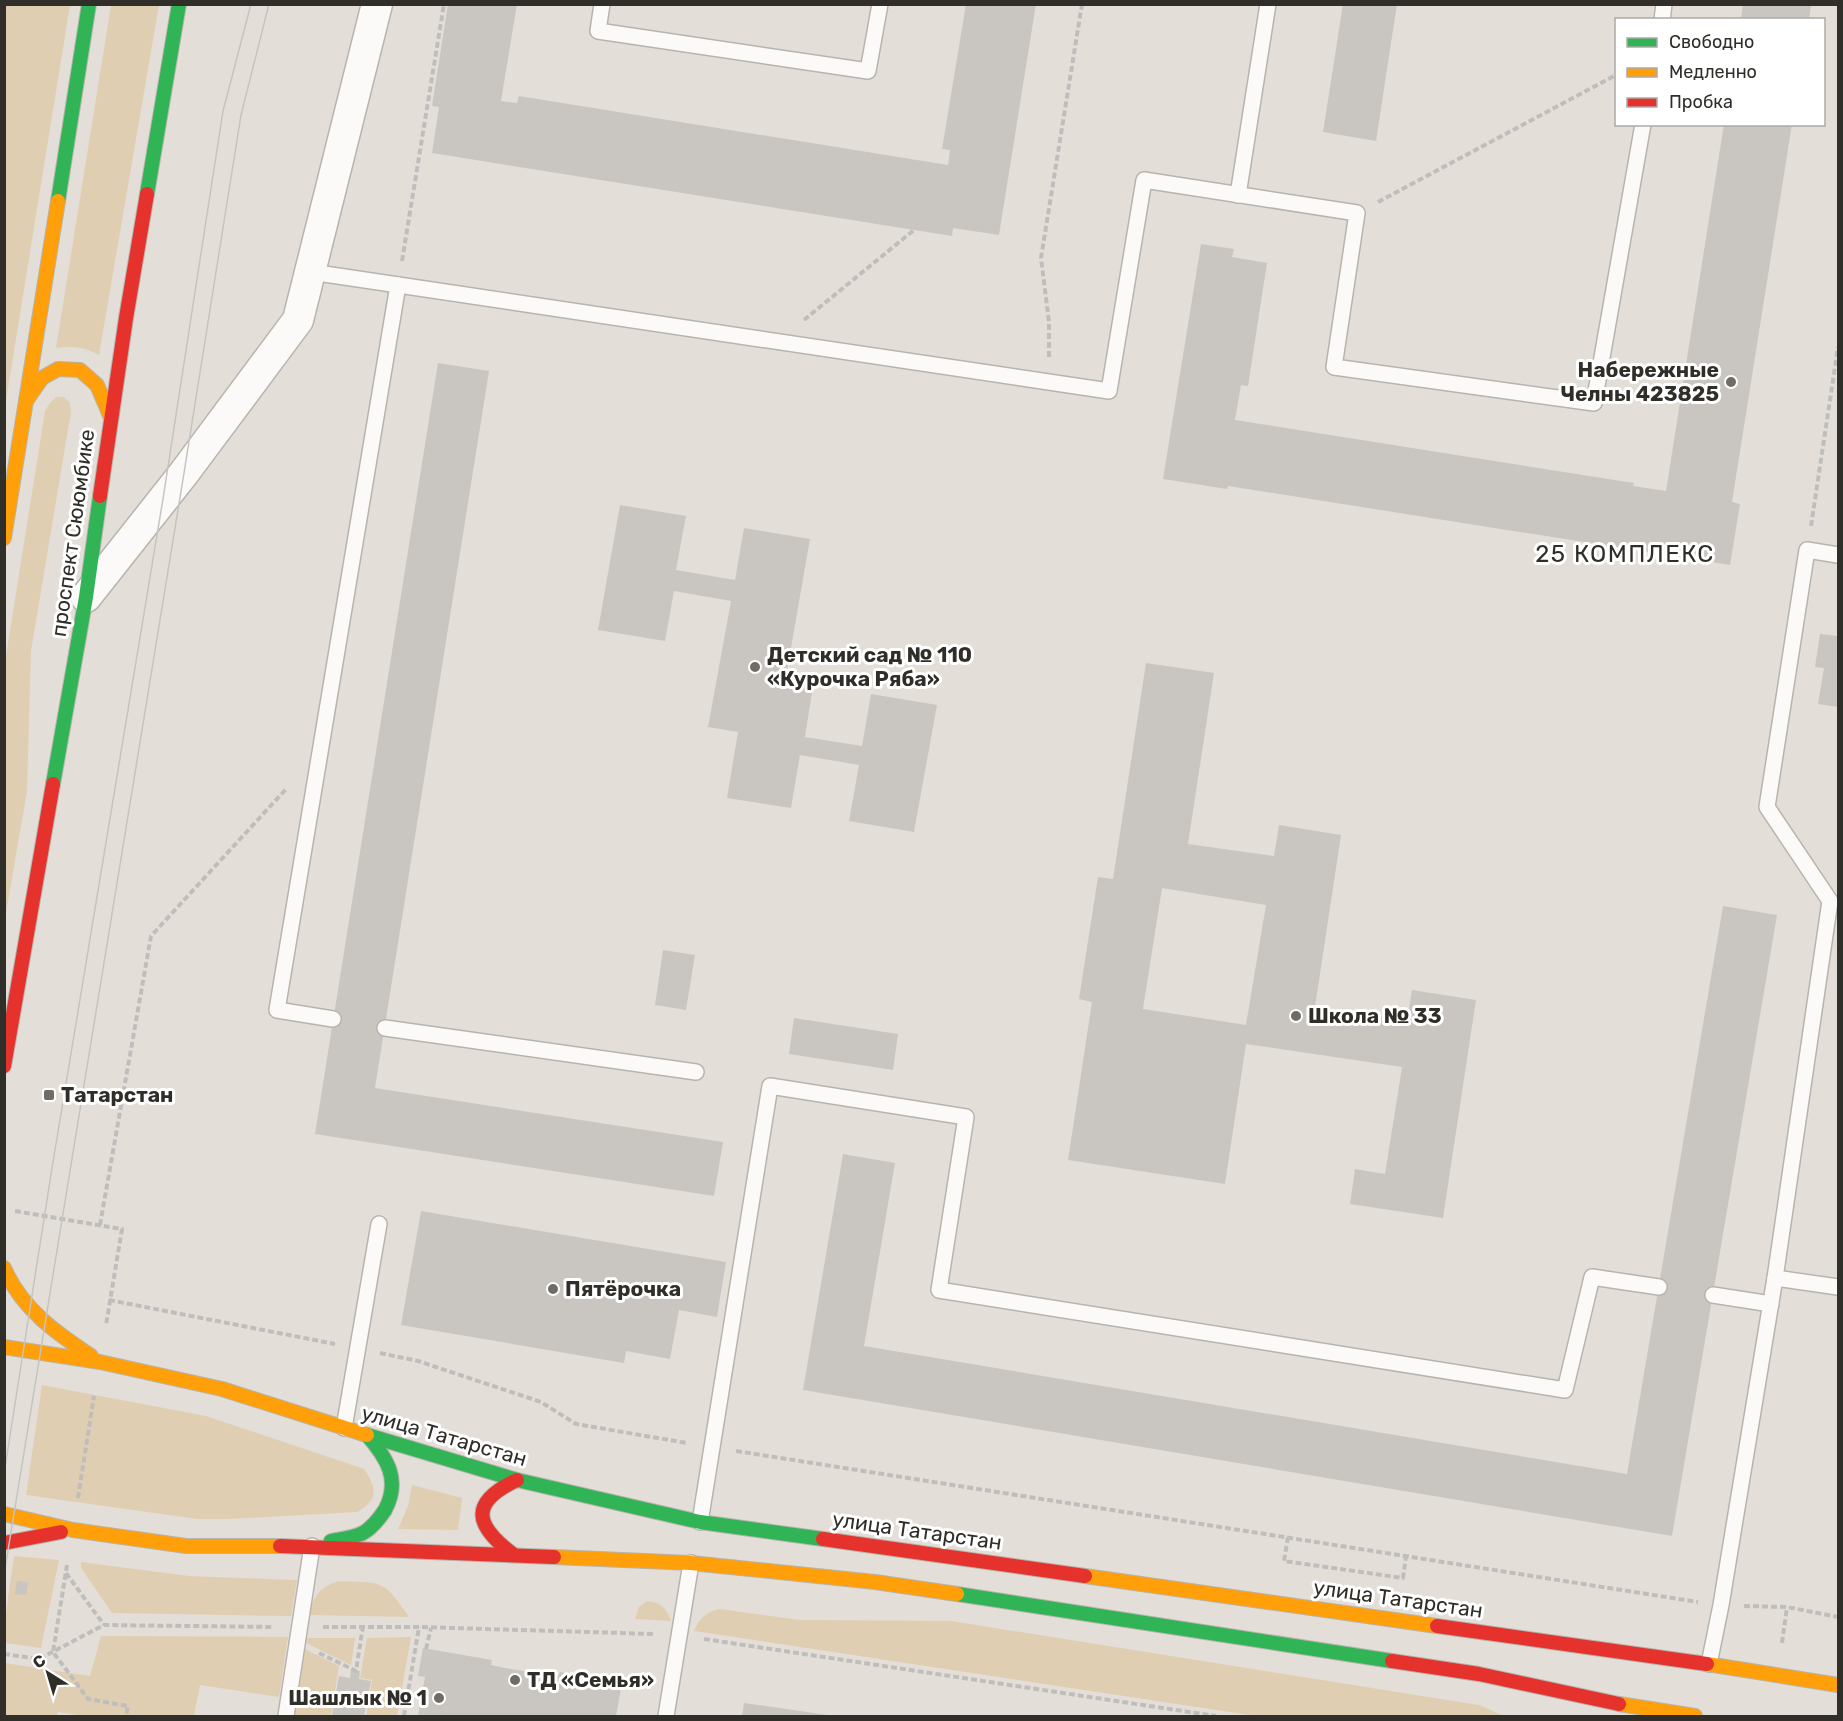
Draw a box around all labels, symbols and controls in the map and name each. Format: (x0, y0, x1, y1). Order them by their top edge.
legend (1615, 18, 1825, 126)
text: Свободно (1669, 31, 1754, 53)
text: Медленно (1669, 61, 1757, 83)
text: Пробка (1669, 91, 1733, 113)
place label: Набережные Челны 423825 (1560, 357, 1719, 406)
marker: Набережные Челны 423825 (1724, 375, 1738, 389)
street label: проспект Сююмбике (46, 428, 99, 638)
district label: 25 КОМПЛЕКС (1535, 540, 1715, 568)
place label: Детский сад № 110 «Курочка Ряба» (767, 642, 972, 691)
marker: Детский сад № 110 «Курочка Ряба» (748, 660, 762, 674)
place label: Школа № 33 (1308, 1003, 1441, 1028)
marker: Школа № 33 (1289, 1009, 1303, 1023)
place label: Татарстан (61, 1082, 173, 1107)
marker: Татарстан (42, 1088, 56, 1102)
place label: Пятёрочка (565, 1276, 681, 1301)
marker: Пятёрочка (546, 1282, 560, 1296)
street label: улица Татарстан (359, 1400, 530, 1471)
street label: улица Татарстан (831, 1506, 1003, 1555)
street label: улица Татарстан (1312, 1574, 1484, 1623)
north arrow (18, 1643, 78, 1703)
text: С (29, 1650, 49, 1672)
place label: ТД «Семья» (527, 1667, 654, 1692)
marker: ТД «Семья» (508, 1673, 522, 1687)
place label: Шашлык № 1 (288, 1685, 427, 1710)
marker: Шашлык № 1 (432, 1691, 446, 1705)

